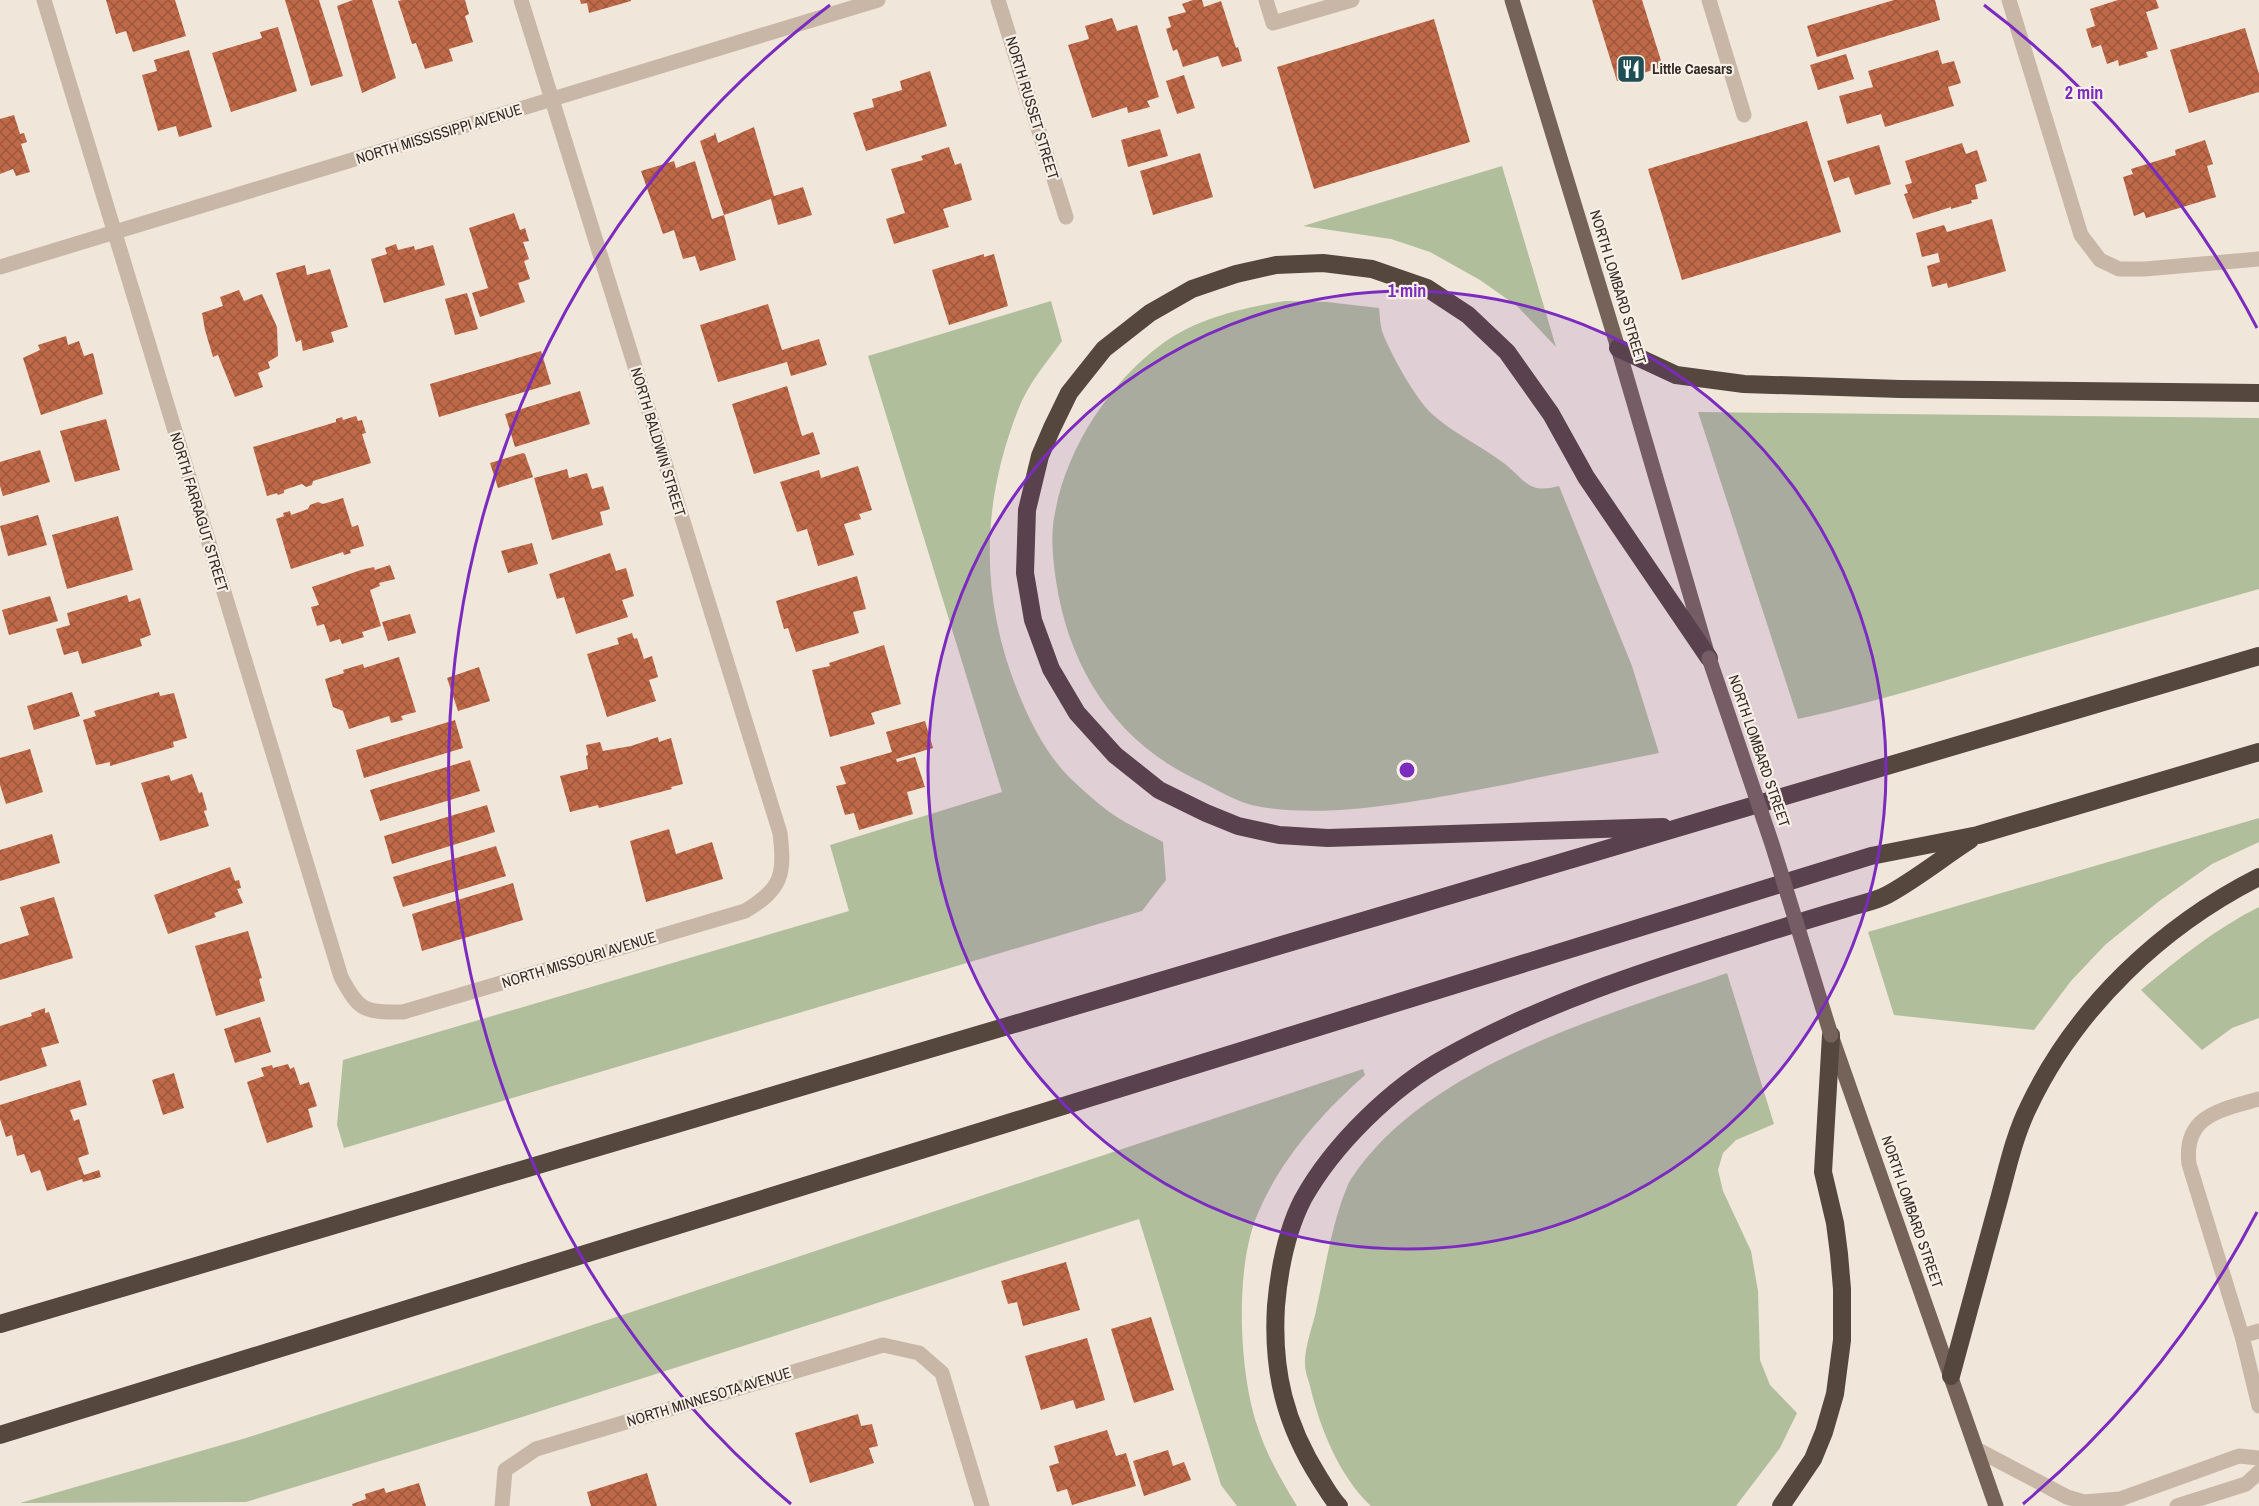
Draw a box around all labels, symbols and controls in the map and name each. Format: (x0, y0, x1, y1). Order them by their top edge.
street label: NORTH RUSSET STREET (1001, 34, 1064, 182)
restaurant icon: Little Caesars (1615, 53, 1647, 85)
place label: Little Caesars (1652, 58, 1733, 79)
text: 2 min (2065, 80, 2103, 105)
street label: NORTH MISSISSIPPI AVENUE (353, 98, 524, 169)
street label: NORTH LOMBARD STREET (1585, 207, 1652, 367)
text: 1 min (1388, 278, 1426, 303)
street label: NORTH BALDWIN STREET (626, 365, 691, 519)
street label: NORTH FARRAGUT STREET (165, 430, 234, 595)
street label: NORTH LOMBARD STREET (1724, 672, 1796, 830)
centre of rings (1397, 760, 1417, 780)
street label: NORTH MISSOURI AVENUE (499, 926, 659, 993)
street label: NORTH LOMBARD STREET (1877, 1133, 1949, 1291)
street label: NORTH MINNESOTA AVENUE (624, 1361, 794, 1432)

